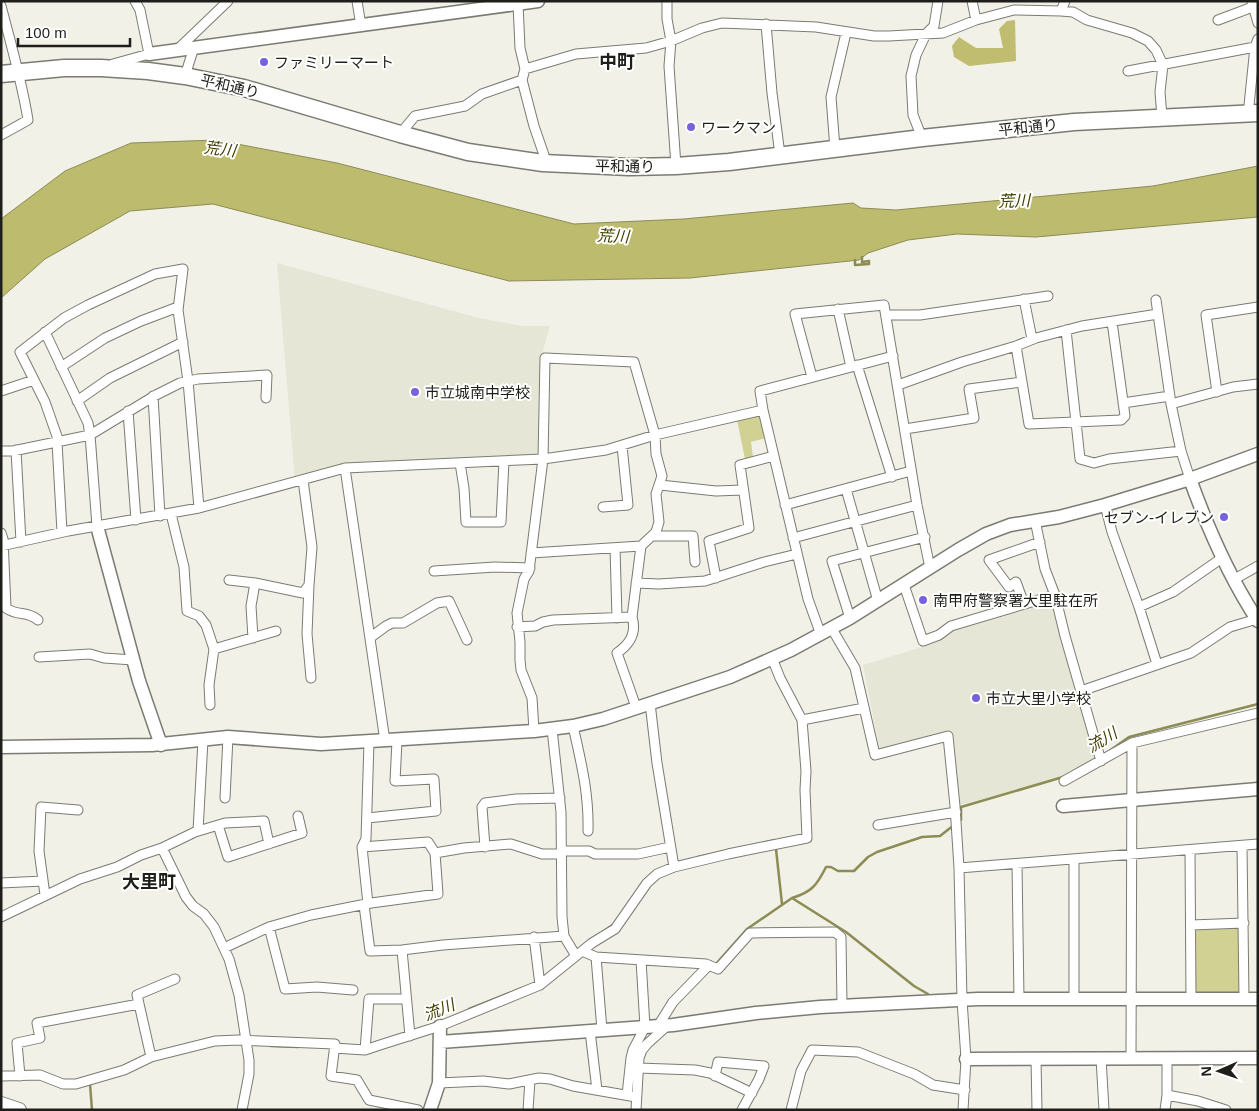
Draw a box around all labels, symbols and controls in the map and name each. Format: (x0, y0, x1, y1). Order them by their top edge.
scale bar (18, 15, 130, 47)
text: 100 m (25, 24, 67, 41)
district label: 中町 (599, 52, 635, 72)
place label: ファミリーマート (274, 54, 394, 71)
marker: ファミリーマート (258, 56, 270, 68)
street label: 平和通り (199, 71, 261, 101)
street label: 平和通り (997, 115, 1059, 139)
place label: ワークマン (701, 119, 776, 136)
marker: ワークマン (685, 121, 697, 133)
water label: 荒川 (203, 139, 239, 160)
street label: 平和通り (595, 157, 655, 175)
water label: 荒川 (998, 192, 1032, 210)
water label: 荒川 (597, 227, 631, 245)
place label: 市立城南中学校 (425, 384, 530, 401)
marker: 市立城南中学校 (409, 386, 421, 398)
place label: セブン-イレブン (1104, 509, 1214, 526)
marker: セブン-イレブン (1218, 511, 1230, 523)
place label: 南甲府警察署大里駐在所 (933, 592, 1098, 609)
marker: 南甲府警察署大里駐在所 (917, 594, 929, 606)
place label: 市立大里小学校 (986, 690, 1091, 707)
marker: 市立大里小学校 (970, 692, 982, 704)
water label: 流川 (1084, 723, 1122, 756)
district label: 大里町 (122, 872, 176, 892)
water label: 流川 (421, 995, 459, 1024)
north arrow (1194, 1046, 1244, 1096)
text: N (1198, 1066, 1214, 1077)

